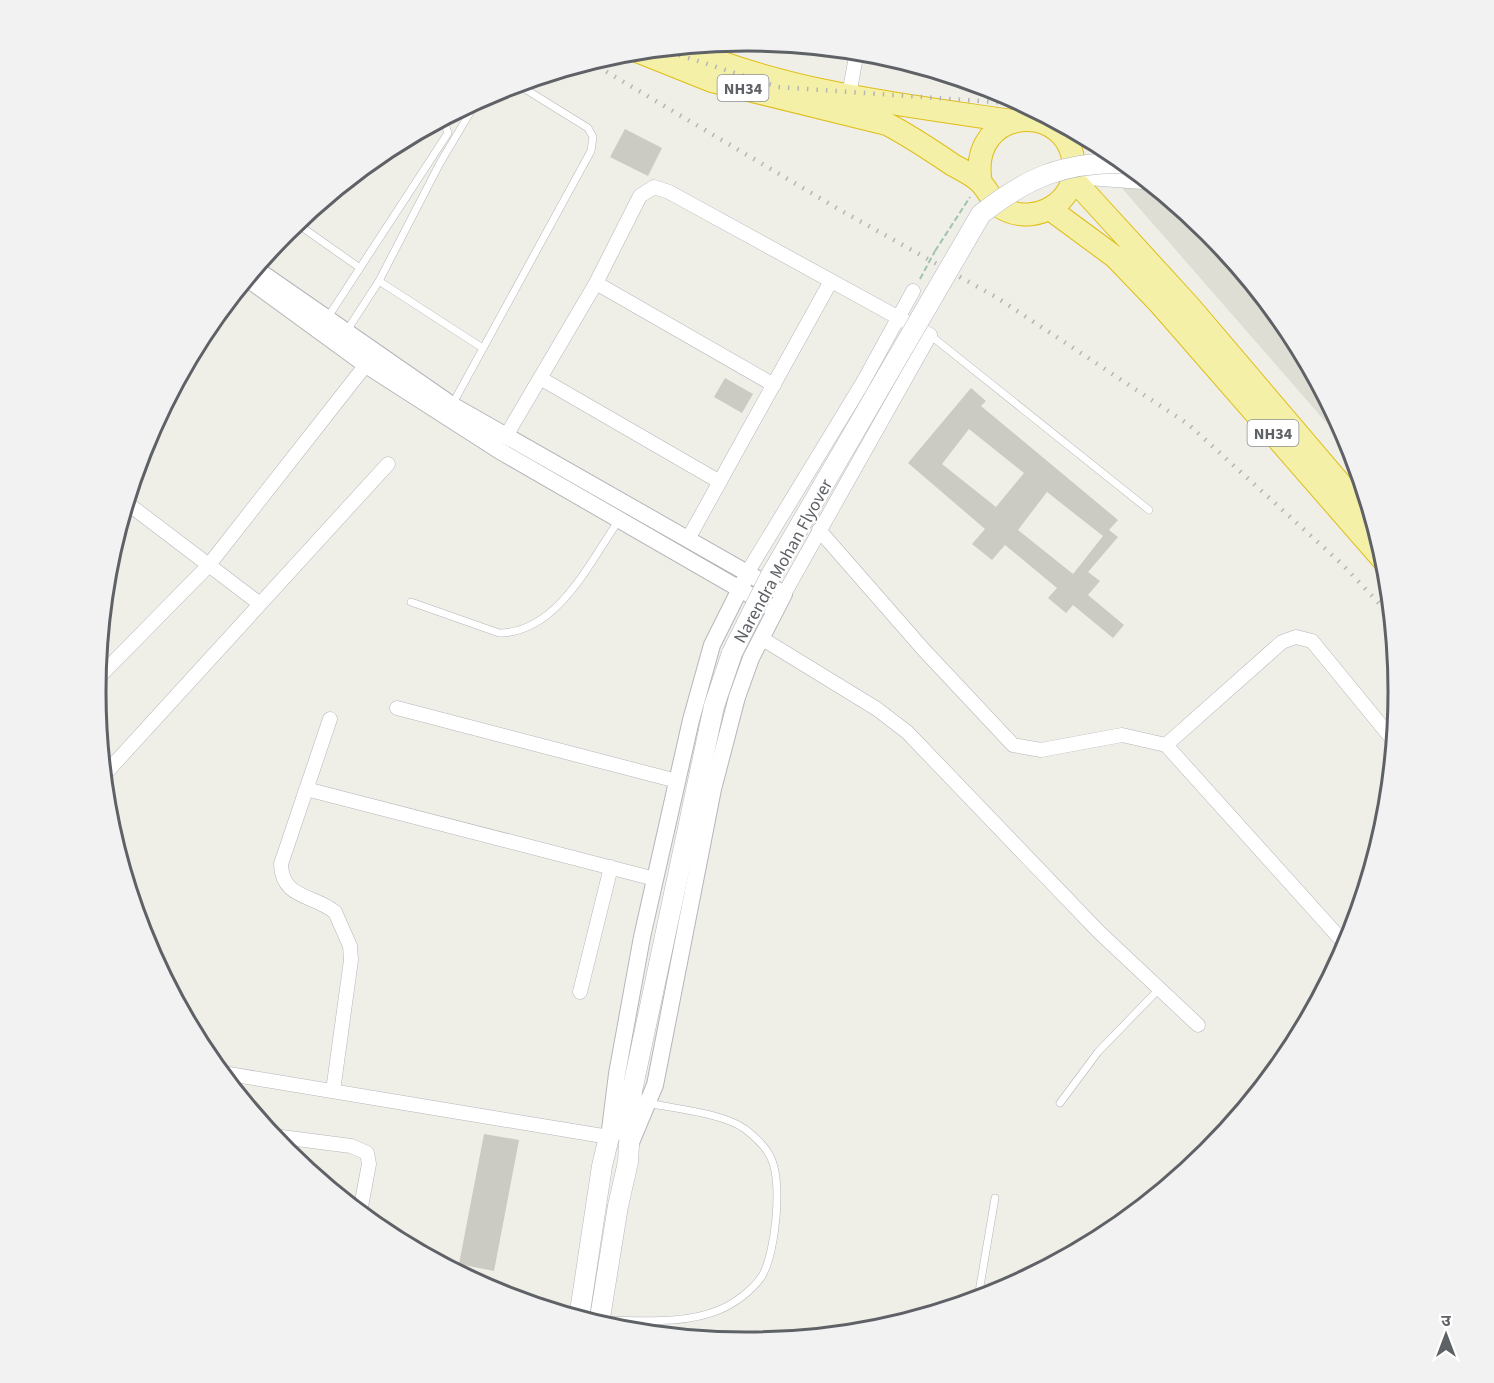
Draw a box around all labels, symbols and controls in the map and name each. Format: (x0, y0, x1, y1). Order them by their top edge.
road number: NH34 (718, 75, 768, 101)
road number: NH34 (1248, 420, 1298, 446)
street label: Narendra Mohan Flyover (728, 474, 839, 648)
north arrow (1416, 1305, 1476, 1365)
text: उ (1441, 1310, 1451, 1332)

